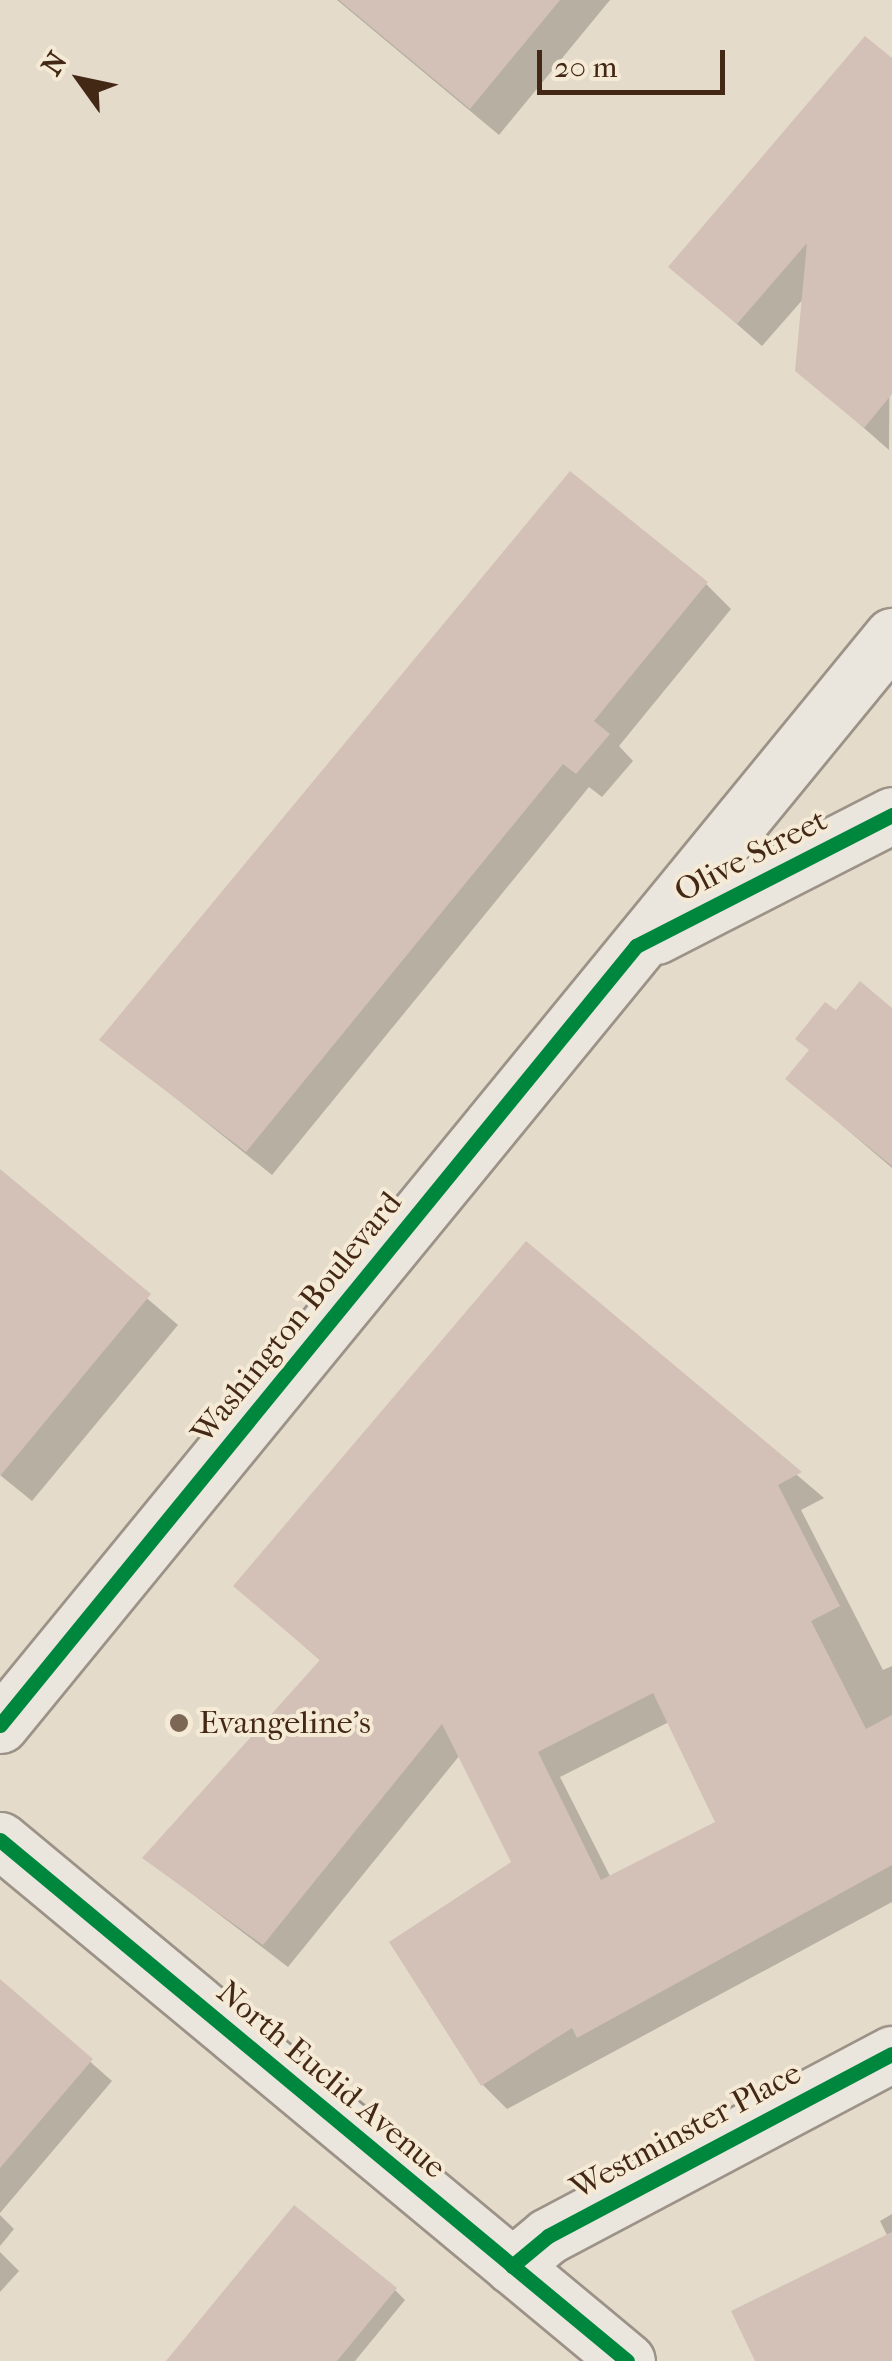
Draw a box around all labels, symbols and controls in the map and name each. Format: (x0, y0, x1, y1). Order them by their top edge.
north arrow (30, 30, 130, 130)
scale bar (542, 30, 730, 92)
text: N (35, 45, 74, 81)
text: 20 m (554, 50, 617, 85)
street label: Olive Street (668, 801, 834, 911)
street label: Washington Boulevard (184, 1185, 410, 1451)
place label: Evangeline's (199, 1704, 371, 1742)
marker: Evangeline's (168, 1712, 190, 1734)
street label: North Euclid Avenue (209, 1973, 453, 2187)
street label: Westminster Place (564, 2054, 808, 2208)

